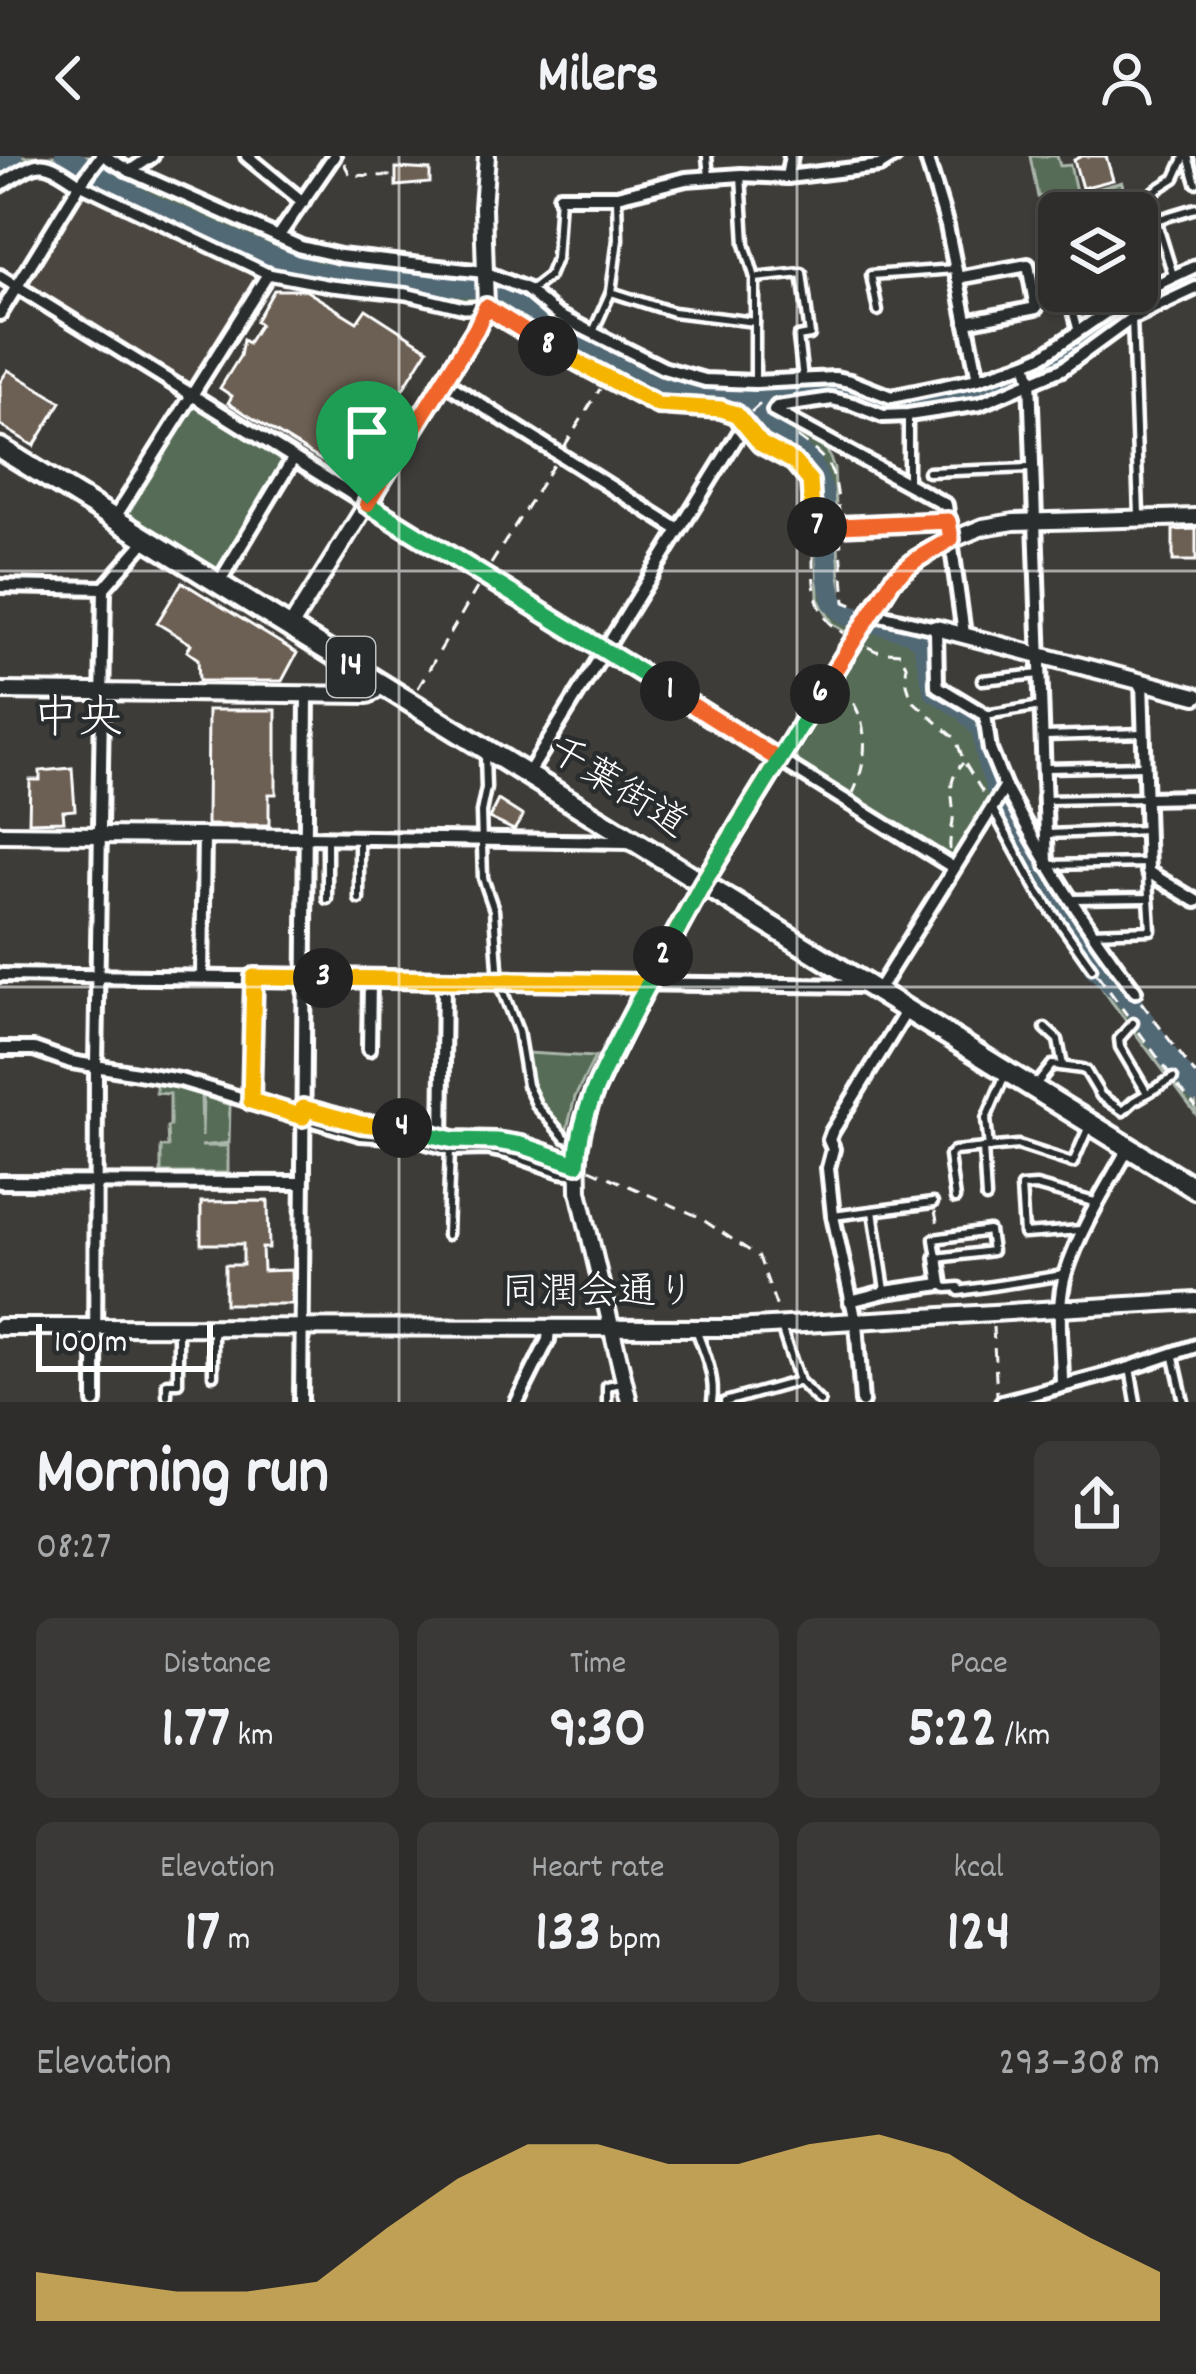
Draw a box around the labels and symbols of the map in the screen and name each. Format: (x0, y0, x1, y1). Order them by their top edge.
pin: 8 (518, 316, 578, 376)
pin (316, 381, 418, 504)
pin: 7 (787, 497, 847, 557)
road number: 14 (327, 637, 375, 697)
pin: 1 (640, 661, 700, 721)
pin: 6 (790, 664, 850, 724)
district label: 中央 (33, 690, 123, 754)
street label: 千葉街道 (535, 725, 697, 855)
pin: 2 (633, 926, 693, 986)
pin: 3 (293, 948, 353, 1008)
pin: 4 (372, 1098, 432, 1158)
street label: 同潤会通り (500, 1268, 696, 1323)
scale bar (36, 1318, 213, 1371)

